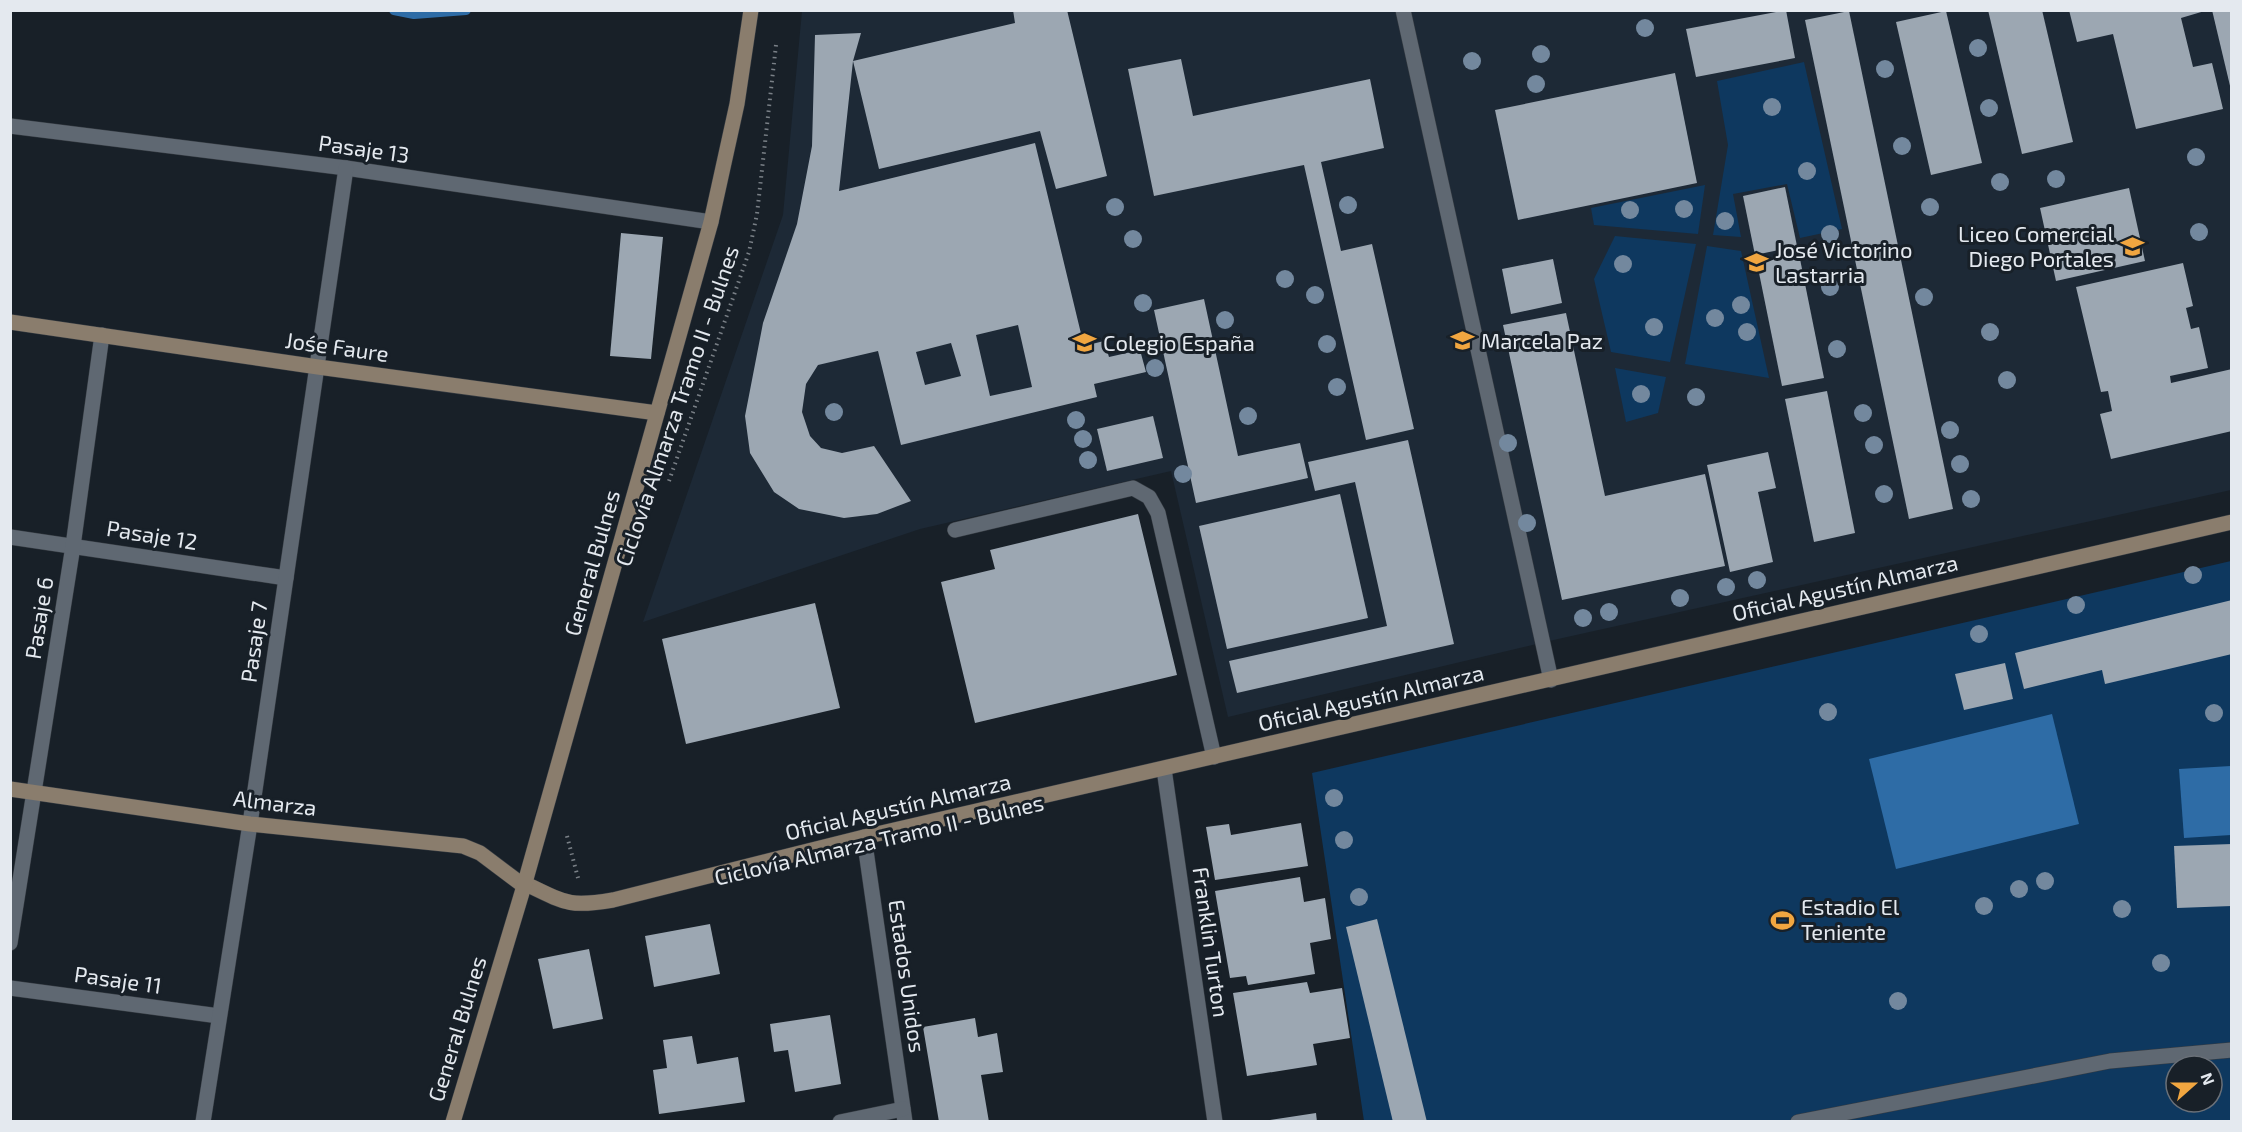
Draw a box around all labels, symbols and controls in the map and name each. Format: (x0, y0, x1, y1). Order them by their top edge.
street label: Pasaje 13 (317, 129, 411, 168)
place label: Liceo Comercial Diego Portales (1958, 220, 2114, 271)
school or university icon: Liceo Comercial Diego Portales (2119, 234, 2145, 260)
place label: José Victorino Lastarria (1775, 236, 1912, 287)
street label: Ciclovía Almarza Tramo II - Bulnes (609, 242, 743, 569)
school or university icon: José Victorino Lastarria (1744, 250, 1770, 276)
street label: Jośe Faure (284, 326, 391, 366)
place label: Marcela Paz (1481, 327, 1603, 353)
school or university icon: Marcela Paz (1450, 328, 1476, 354)
place label: Colegio España (1103, 329, 1255, 355)
school or university icon: Colegio España (1072, 330, 1098, 356)
street label: General Bulnes (558, 487, 624, 639)
street label: Pasaje 12 (105, 514, 199, 555)
street label: Oficial Agustín Almarza (1729, 548, 1960, 626)
street label: Pasaje 6 (19, 575, 58, 661)
street label: Pasaje 7 (234, 600, 273, 684)
street label: Oficial Agustín Almarza (1255, 658, 1486, 736)
street label: Oficial Agustín Almarza (782, 767, 1013, 845)
street label: Almarza (232, 784, 318, 820)
street label: Ciclovía Almarza Tramo II - Bulnes (711, 788, 1046, 890)
street label: Franklin Turton (1189, 865, 1235, 1019)
place label: Estadio El Teniente (1801, 893, 1900, 944)
street label: Estados Unidos (884, 898, 932, 1054)
sports icon: Estadio El Teniente (1770, 907, 1796, 933)
street label: General Bulnes (422, 953, 490, 1104)
street label: Pasaje 11 (73, 960, 164, 999)
north arrow (2164, 1054, 2224, 1114)
text: N (2198, 1070, 2219, 1087)

